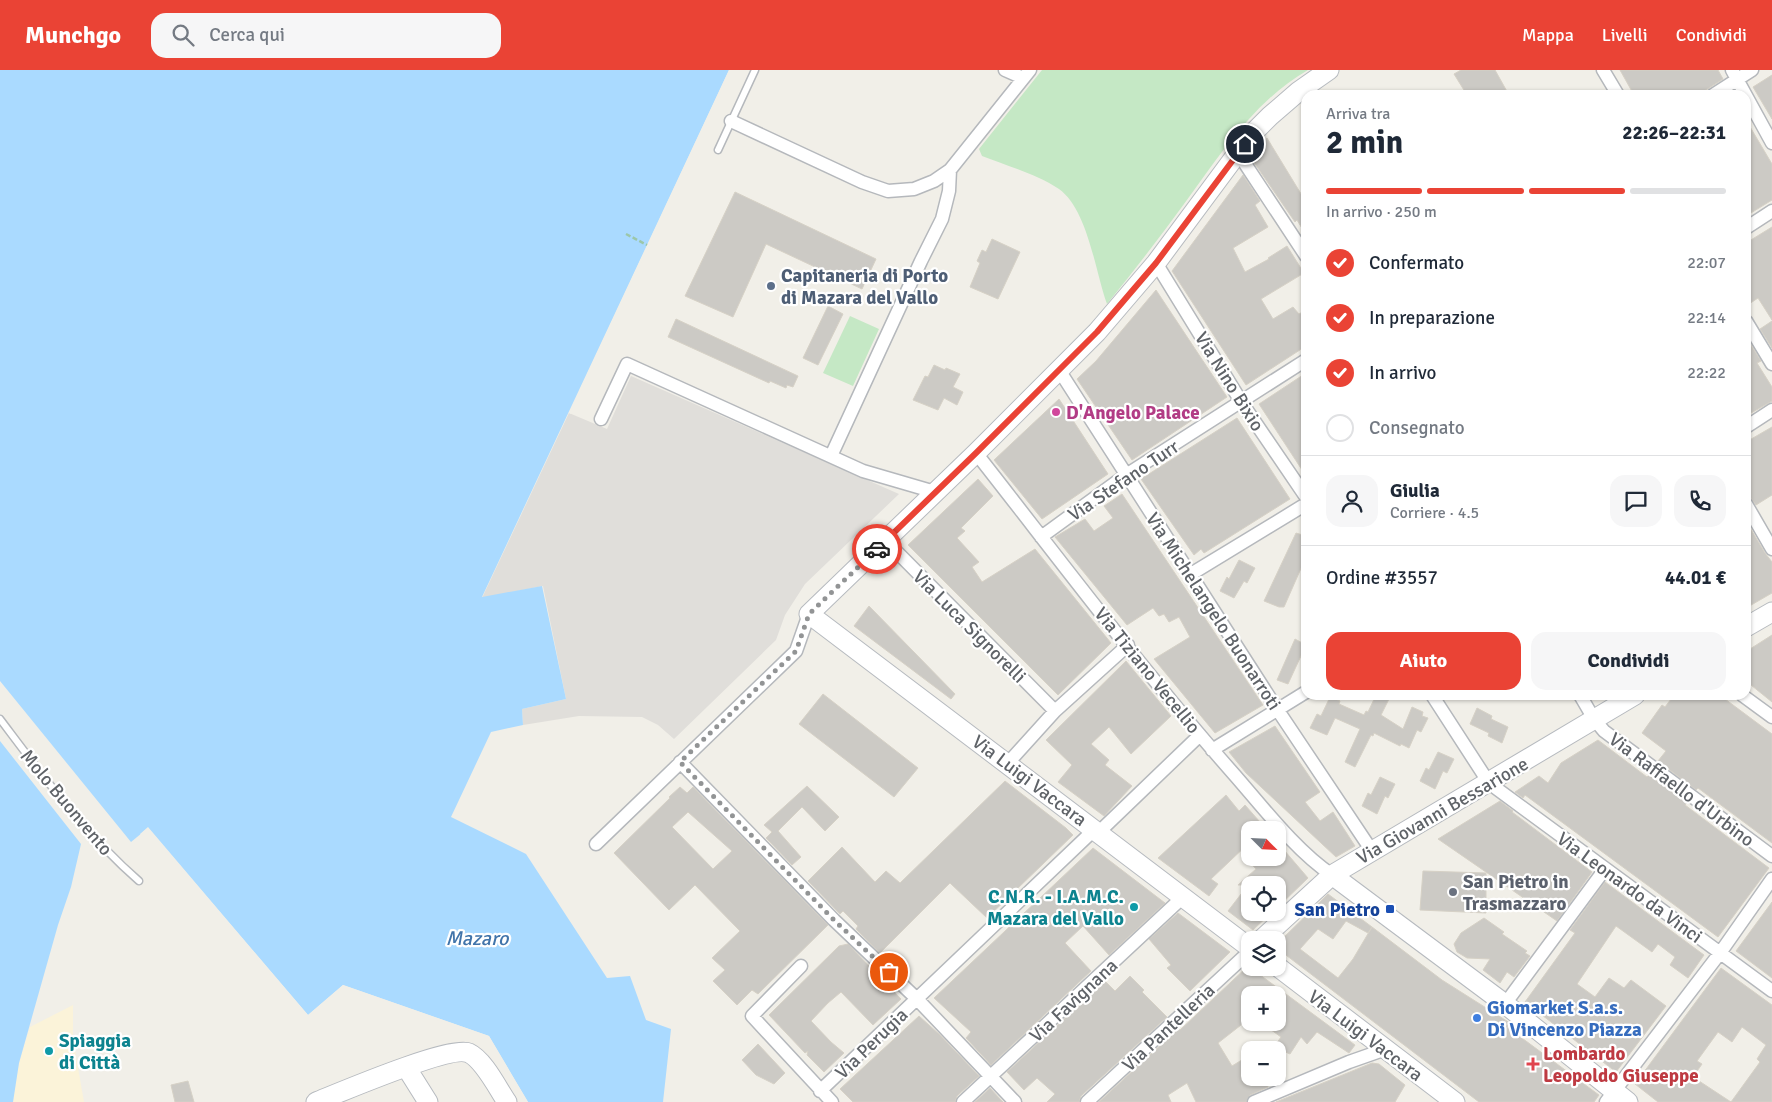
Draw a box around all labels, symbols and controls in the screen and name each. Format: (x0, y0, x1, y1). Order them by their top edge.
search box (151, 13, 501, 58)
text: Munchgo (25, 20, 121, 50)
icon: search (169, 21, 197, 49)
text: Cerca qui (209, 23, 285, 47)
text: Mappa (1522, 24, 1574, 46)
text: Livelli (1602, 24, 1648, 46)
text: Condividi (1676, 24, 1747, 46)
text: Arriva tra (1326, 104, 1390, 124)
text: 22:26–22:31 (1622, 121, 1726, 145)
pin (1224, 123, 1266, 165)
text: 2 min (1326, 123, 1403, 162)
icon: home (1231, 130, 1259, 158)
text: In arrivo · 250 m (1326, 202, 1437, 222)
icon: check (1326, 249, 1354, 277)
text: Confermato (1369, 251, 1464, 275)
text: 22:07 (1687, 253, 1726, 273)
place label: Capitaneria di Porto di Mazara del Vallo (781, 264, 948, 310)
marker: Capitaneria di Porto di Mazara del Vallo (765, 280, 777, 292)
icon: check (1326, 304, 1354, 332)
text: In preparazione (1369, 306, 1495, 330)
text: 22:14 (1687, 308, 1726, 328)
street label: Via Nino Bixio (1189, 327, 1269, 436)
icon: check (1326, 359, 1354, 387)
text: In arrivo (1369, 361, 1436, 385)
text: 22:22 (1687, 363, 1726, 383)
place label: D'Angelo Palace (1066, 401, 1200, 425)
marker: D'Angelo Palace (1050, 406, 1062, 418)
text: Consegnato (1369, 416, 1465, 440)
street label: Via Stefano Turr (1063, 435, 1184, 527)
button: person (1326, 475, 1378, 527)
button: chat (1610, 475, 1662, 527)
button: phone (1674, 475, 1726, 527)
text: Giulia (1390, 479, 1440, 503)
text: Corriere · 4.5 (1390, 503, 1479, 523)
street label: Via Michelangelo Buonarroti (1140, 508, 1286, 715)
courier (852, 524, 902, 574)
icon: car (863, 535, 891, 563)
street label: Via Luca Signorelli (908, 565, 1031, 688)
text: Ordine #3557 (1326, 566, 1438, 590)
text: 44.01 € (1665, 566, 1726, 590)
street label: Via Tiziano Vecellio (1089, 603, 1206, 739)
button: Aiuto (1326, 632, 1521, 690)
button: Condividi (1531, 632, 1726, 690)
street label: Via Raffaello d'Urbino (1604, 727, 1759, 852)
street label: Via Luigi Vaccara (967, 730, 1092, 832)
street label: Molo Buonvento (15, 745, 118, 861)
street label: Via Giovanni Bessarione (1352, 752, 1533, 870)
north arrow (1241, 821, 1286, 866)
map controls (1241, 821, 1286, 1086)
street label: Via Leonardo da Vinci (1552, 827, 1707, 949)
place label: San Pietro in Trasmazzaro (1463, 870, 1569, 916)
button: locate (1241, 876, 1286, 921)
place label: C.N.R. - I.A.M.C. Mazara del Vallo (987, 885, 1124, 931)
marker: San Pietro in Trasmazzaro (1447, 886, 1459, 898)
place label: San Pietro (1295, 898, 1380, 922)
marker: C.N.R. - I.A.M.C. Mazara del Vallo (1128, 901, 1140, 913)
marker: San Pietro (1384, 903, 1396, 915)
water label: Mazaro (446, 926, 510, 951)
button: layers (1241, 931, 1286, 976)
pin (868, 951, 910, 993)
street label: Via Favignana (1025, 954, 1123, 1048)
icon: bag (875, 958, 903, 986)
street label: Via Pantelleria (1117, 979, 1220, 1077)
street label: Via Luigi Vaccara (1303, 985, 1428, 1087)
button: + (1241, 986, 1286, 1031)
place label: Giomarket S.a.s. Di Vincenzo Piazza (1487, 996, 1642, 1042)
street label: Via Perugia (830, 1003, 913, 1084)
marker: Giomarket S.a.s. Di Vincenzo Piazza (1471, 1012, 1483, 1024)
place label: Spiaggia di Città (59, 1029, 131, 1075)
button: − (1241, 1041, 1286, 1086)
place label: Lombardo Leopoldo Giuseppe (1543, 1042, 1699, 1088)
marker: Spiaggia di Città (43, 1045, 55, 1057)
marker: Lombardo Leopoldo Giuseppe (1527, 1058, 1539, 1070)

